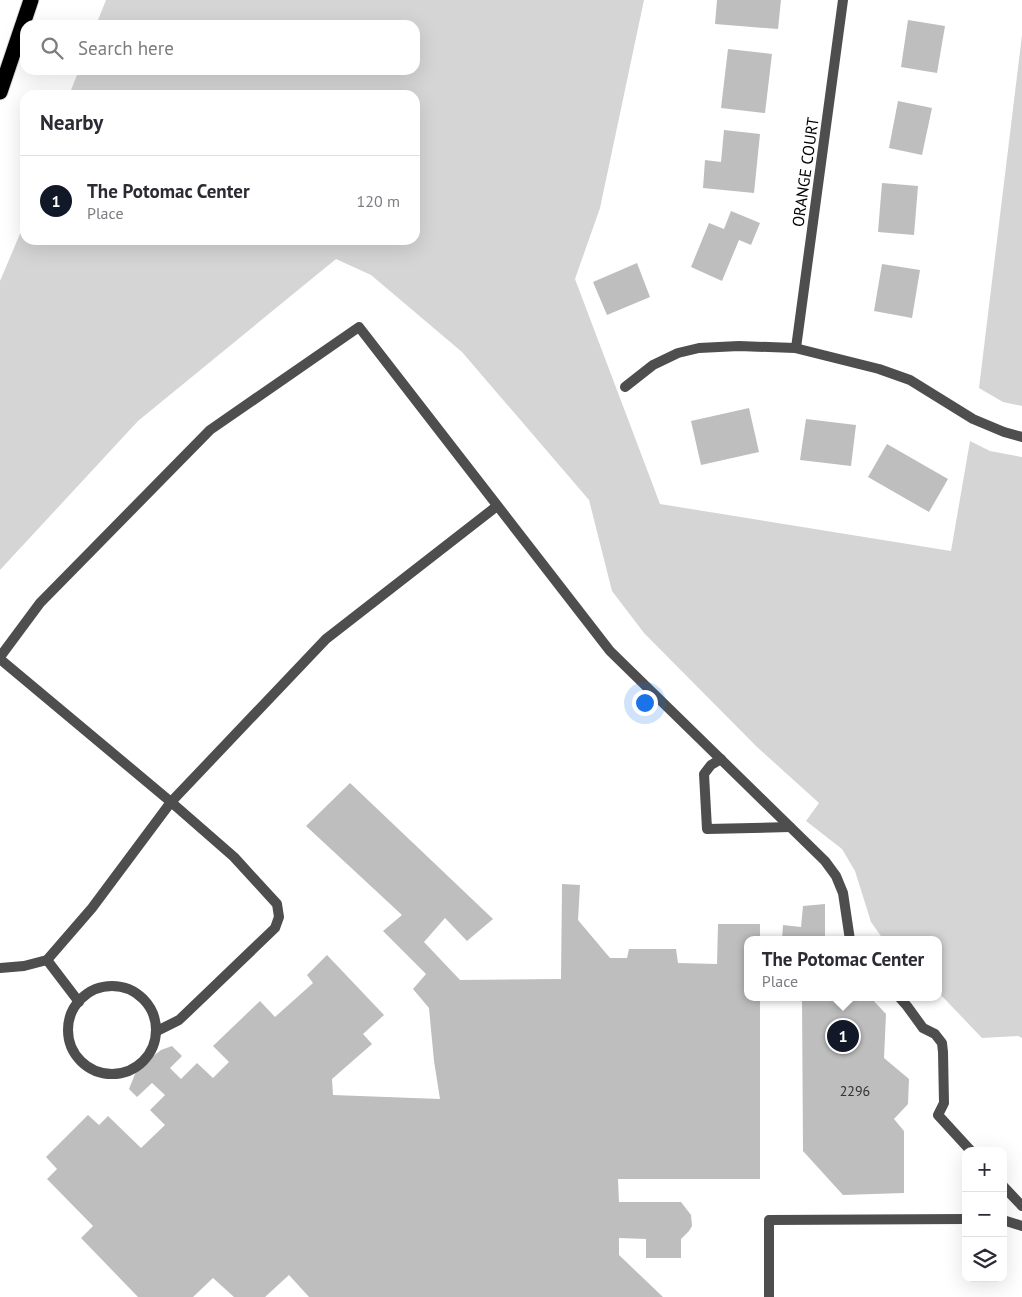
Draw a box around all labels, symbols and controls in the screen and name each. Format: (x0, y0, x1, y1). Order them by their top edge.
search box (20, 20, 420, 75)
icon: search (38, 34, 66, 62)
text: Search here (78, 36, 174, 60)
text: Nearby (40, 109, 103, 136)
street label: ORANGE COURT (787, 116, 823, 228)
text: The Potomac Center (87, 179, 250, 203)
text: 1 (51, 191, 61, 211)
text: 120 m (357, 191, 400, 211)
text: Place (87, 203, 124, 223)
your location (632, 690, 658, 716)
popup (744, 936, 942, 1001)
text: The Potomac Center (762, 947, 924, 971)
text: Place (762, 971, 798, 991)
pin: 1 (827, 1017, 859, 1055)
house number: 2296 (840, 1082, 870, 1100)
map controls (962, 1147, 1007, 1282)
button: + (962, 1147, 1007, 1192)
button: − (962, 1192, 1007, 1237)
button: layers (962, 1237, 1007, 1282)

